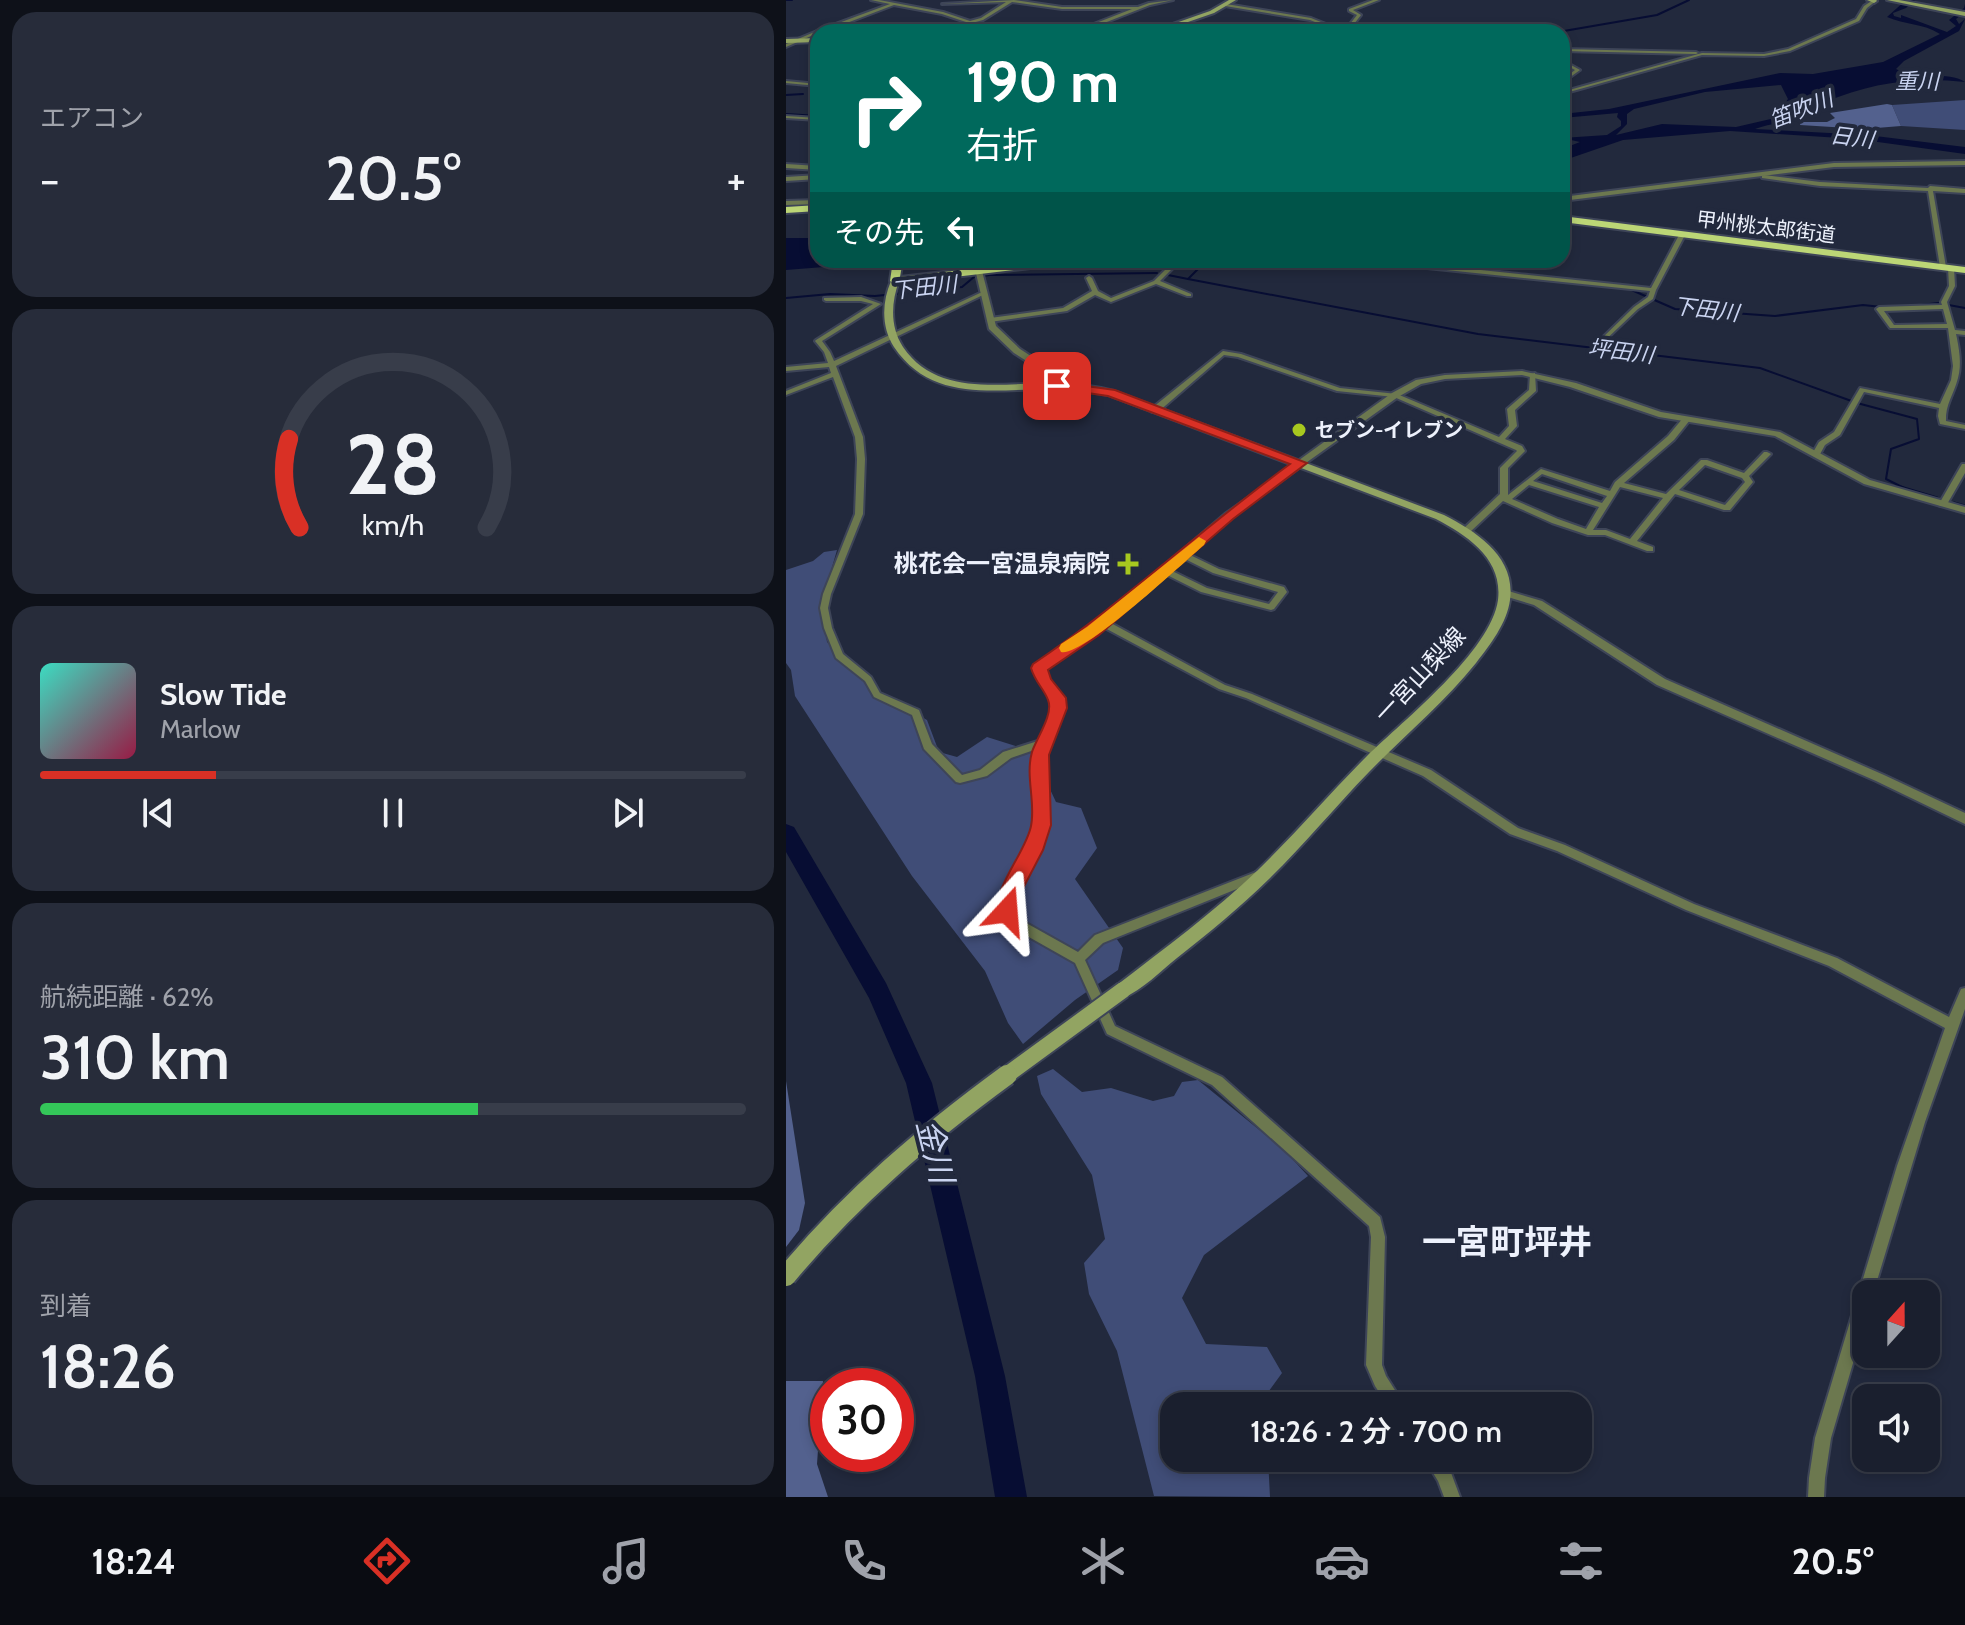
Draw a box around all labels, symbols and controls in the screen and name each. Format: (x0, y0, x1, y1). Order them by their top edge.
text: 190 m (966, 48, 1119, 116)
icon: right (834, 56, 938, 160)
water label: 重川 (1895, 68, 1941, 95)
water label: 笛吹川 (1766, 84, 1839, 134)
text: エアコン (40, 102, 144, 134)
water label: 日川 (1828, 121, 1877, 154)
text: 右折 (966, 123, 1038, 167)
text: 20.5° (325, 142, 461, 215)
text: − (40, 153, 59, 206)
text: + (727, 153, 746, 206)
street label: 甲州桃太郎街道 (1695, 207, 1837, 247)
icon: left (940, 208, 984, 252)
text: その先 (834, 214, 924, 251)
water label: 下田川 (890, 270, 960, 304)
water label: 下田川 (1672, 292, 1742, 327)
water label: 坪田川 (1587, 334, 1657, 369)
pin (1023, 352, 1091, 420)
icon: arrive (1035, 364, 1079, 408)
text: 28 (346, 413, 440, 514)
place label: セブン-イレブン (1315, 418, 1463, 442)
marker: セブン-イレブン (1290, 421, 1308, 439)
text: km/h (362, 507, 424, 542)
place label: 桃花会一宮温泉病院 (894, 549, 1110, 578)
marker: 桃花会一宮温泉病院 (1117, 553, 1139, 575)
street label: 一宮山梨線 (1368, 621, 1471, 728)
text: Slow Tide (160, 676, 287, 713)
text: Marlow (160, 713, 241, 745)
icon: previous (136, 791, 180, 835)
icon: pause (371, 791, 415, 835)
icon: next (606, 791, 650, 835)
position arrow (965, 869, 1049, 953)
text: 航続距離 · 62% (40, 981, 214, 1013)
text: 310 km (40, 1021, 230, 1094)
water label: 金川 (909, 1115, 963, 1190)
district label: 一宮町坪井 (1422, 1221, 1592, 1263)
north arrow (1852, 1280, 1940, 1368)
map controls (1852, 1280, 1940, 1472)
text: 到着 (40, 1290, 92, 1322)
text: 18:26 (40, 1330, 176, 1403)
speed limit sign: 30 (810, 1368, 914, 1472)
button: sound (1852, 1384, 1940, 1472)
text: 18:26 · 2 分 · 700 m (1250, 1413, 1502, 1450)
icon: directions (359, 1533, 415, 1589)
icon: music (598, 1533, 654, 1589)
icon: phone (836, 1533, 892, 1589)
icon: climate (1075, 1533, 1131, 1589)
icon: car (1314, 1533, 1370, 1589)
icon: filters (1553, 1533, 1609, 1589)
text: 18:24 (91, 1539, 176, 1583)
text: 20.5° (1792, 1539, 1874, 1583)

